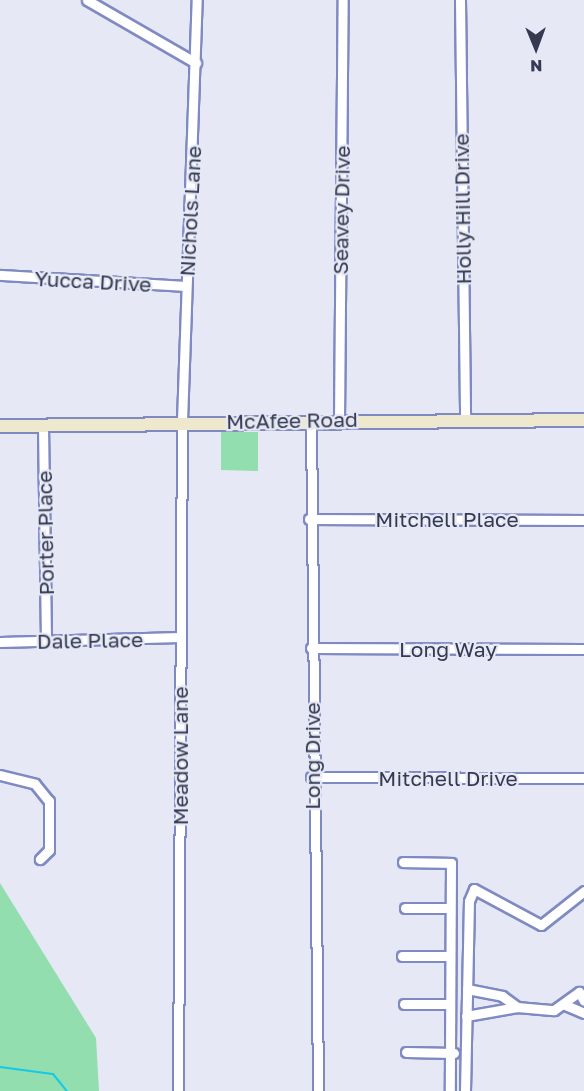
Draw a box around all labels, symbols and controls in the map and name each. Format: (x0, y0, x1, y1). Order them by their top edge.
north arrow (506, 18, 566, 78)
text: N (530, 56, 543, 76)
street label: Holly Hill Drive (448, 133, 476, 285)
street label: Nichols Lane (174, 145, 206, 277)
street label: Seavey Drive (327, 145, 355, 275)
street label: Yucca Drive (34, 265, 152, 297)
street label: McAfee Road (226, 406, 358, 434)
street label: Porter Place (31, 470, 59, 596)
street label: Mitchell Place (375, 506, 519, 532)
street label: Dale Place (37, 626, 143, 654)
street label: Long Way (399, 636, 497, 662)
street label: Meadow Lane (167, 687, 193, 825)
street label: Long Drive (299, 702, 325, 810)
street label: Mitchell Drive (378, 765, 518, 791)

